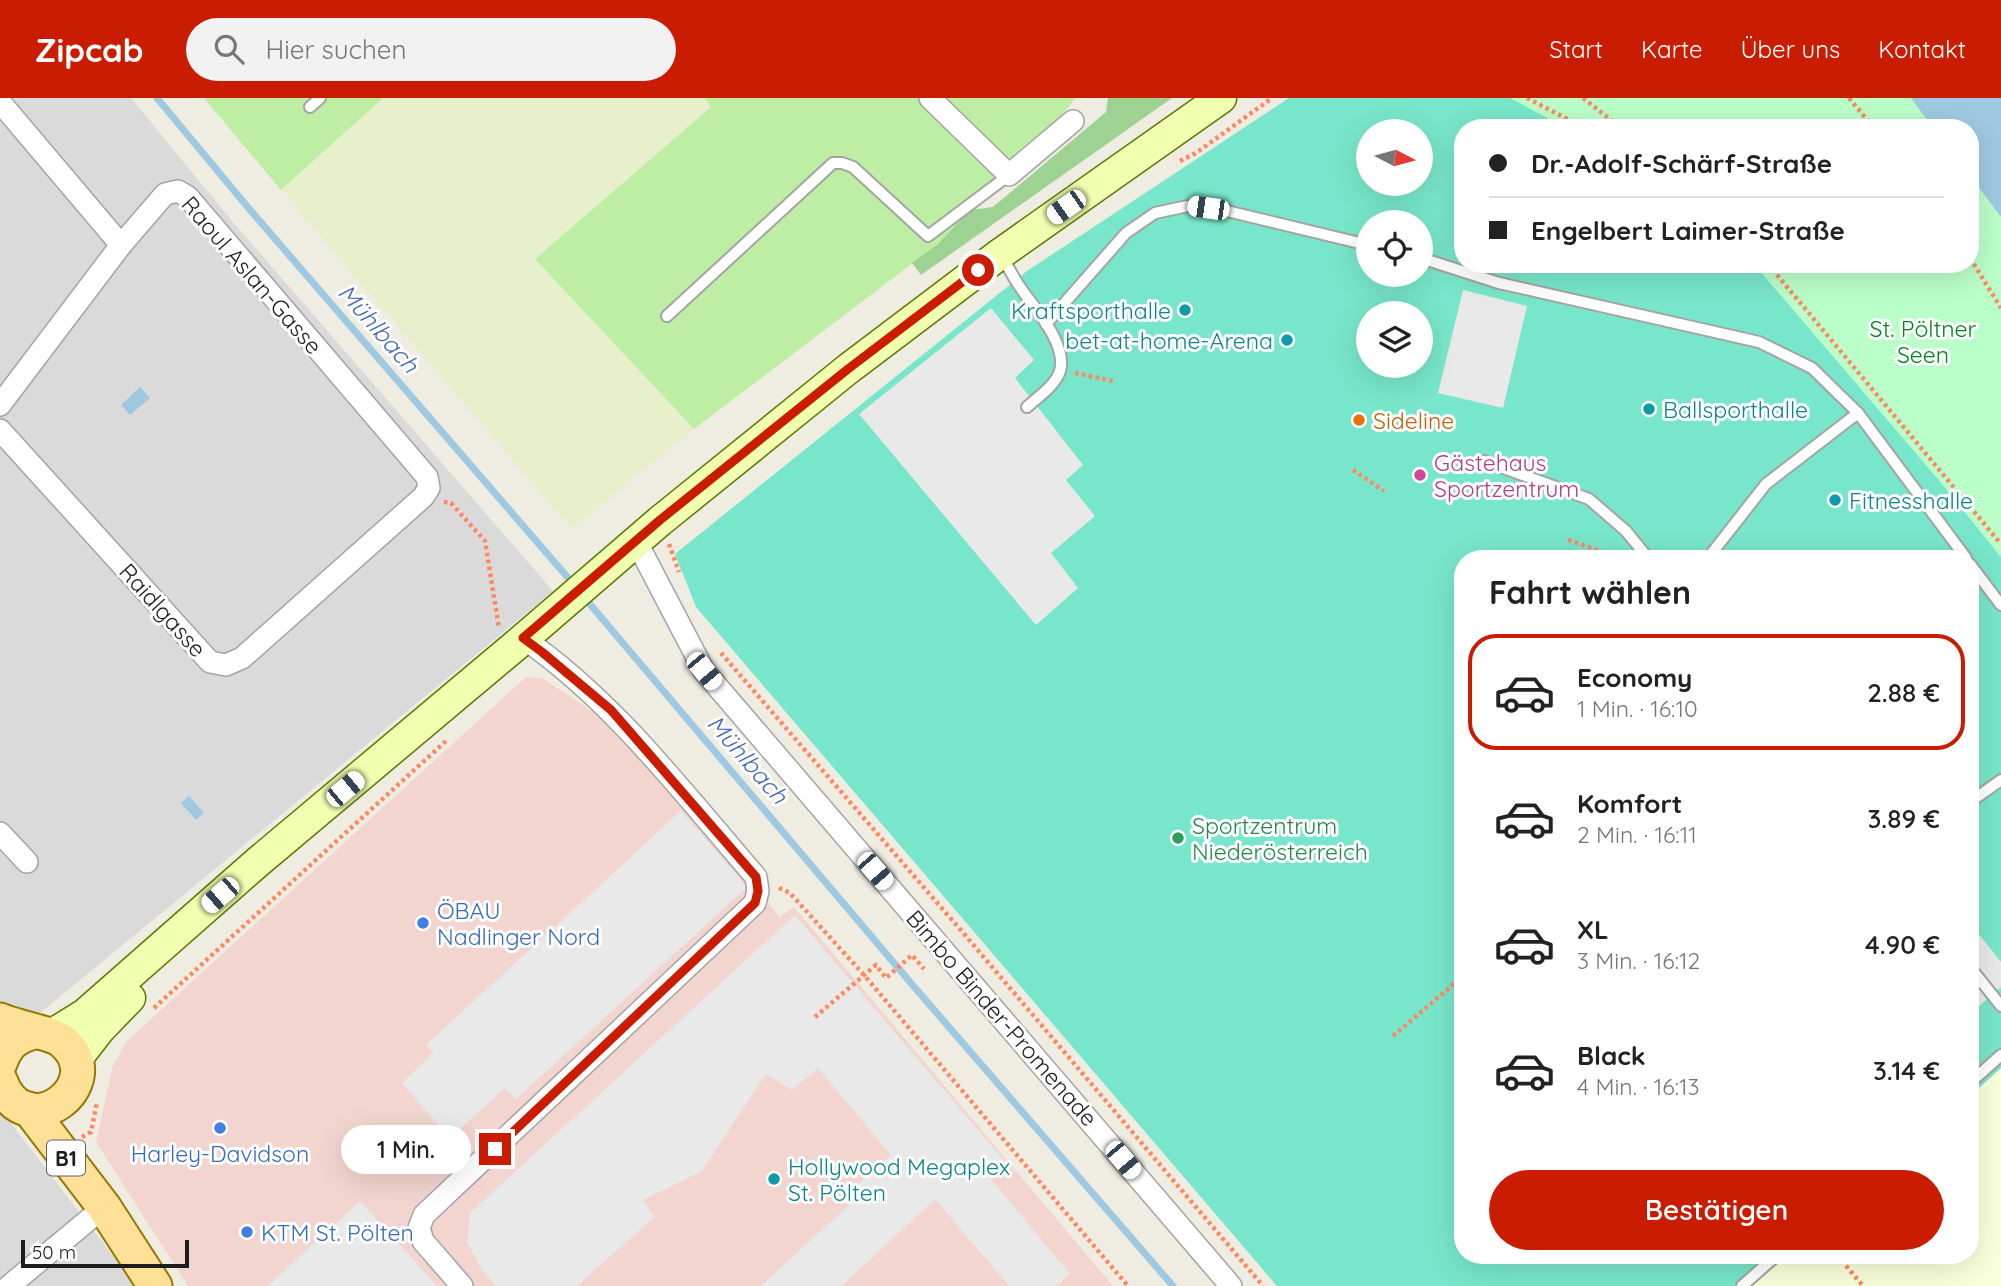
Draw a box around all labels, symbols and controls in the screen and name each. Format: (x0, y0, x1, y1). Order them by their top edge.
search box (186, 18, 676, 81)
text: Zipcab (35, 29, 144, 70)
icon: search (210, 30, 248, 68)
text: Hier suchen (266, 33, 407, 66)
text: Start (1549, 34, 1603, 64)
text: Karte (1641, 34, 1702, 64)
text: Über uns (1740, 34, 1840, 64)
text: Kontakt (1878, 34, 1966, 64)
north arrow (1356, 119, 1433, 196)
map controls (1356, 119, 1433, 378)
text: Dr.-Adolf-Schärf-Straße (1531, 147, 1832, 180)
car (1043, 186, 1090, 228)
street label: Raoul Aslan-Gasse (175, 190, 329, 360)
car (1186, 195, 1231, 221)
button: locate (1356, 210, 1433, 287)
text: Engelbert Laimer-Straße (1531, 214, 1845, 247)
route start (962, 254, 994, 286)
water label: Mühlbach (332, 277, 426, 379)
place label: Kraftsporthalle (1011, 296, 1171, 325)
button: layers (1356, 301, 1433, 378)
marker: Kraftsporthalle (1177, 302, 1193, 318)
park label: St. Pöltner Seen (1870, 314, 1977, 369)
place label: bet-at-home-Arena (1065, 326, 1273, 355)
marker: bet-at-home-Arena (1279, 332, 1295, 348)
place label: Ballsporthalle (1663, 395, 1808, 424)
marker: Ballsporthalle (1641, 401, 1657, 417)
place label: Sideline (1373, 406, 1454, 435)
marker: Sideline (1351, 412, 1367, 428)
place label: Gästehaus Sportzentrum (1434, 448, 1579, 503)
marker: Gästehaus Sportzentrum (1412, 467, 1428, 483)
place label: Fitnesshalle (1849, 486, 1973, 515)
marker: Fitnesshalle (1827, 492, 1843, 508)
street label: Raidlgasse (113, 557, 213, 663)
text: Fahrt wählen (1489, 572, 1691, 612)
car (683, 648, 726, 694)
icon: car (1493, 661, 1556, 724)
text: Economy (1577, 661, 1692, 694)
text: 2.88 € (1867, 676, 1940, 709)
text: 1 Min. · 16:10 (1577, 694, 1698, 723)
water label: Mühlbach (701, 708, 795, 810)
car (323, 767, 368, 811)
icon: car (1493, 787, 1556, 850)
text: Komfort (1577, 787, 1682, 820)
text: 3.89 € (1867, 802, 1940, 835)
place label: Sportzentrum Niederösterreich (1192, 811, 1368, 866)
text: 2 Min. · 16:11 (1577, 820, 1697, 849)
marker: Sportzentrum Niederösterreich (1170, 830, 1186, 846)
car (854, 848, 897, 894)
car (198, 873, 243, 917)
place label: ÖBAU Nadlinger Nord (437, 896, 600, 951)
street label: Bimbo Binder-Promenade (900, 904, 1104, 1132)
icon: car (1493, 913, 1556, 976)
text: XL (1577, 913, 1609, 946)
marker: ÖBAU Nadlinger Nord (415, 915, 431, 931)
text: 4.90 € (1865, 928, 1940, 961)
text: 3 Min. · 16:12 (1577, 946, 1700, 975)
icon: car (1493, 1039, 1556, 1102)
text: Black (1577, 1039, 1646, 1072)
text: 3.14 € (1873, 1054, 1940, 1087)
text: 4 Min. · 16:13 (1577, 1072, 1700, 1101)
marker: Harley-Davidson (212, 1120, 228, 1136)
callout: 1 Min. (341, 1124, 470, 1174)
route end (479, 1133, 511, 1165)
text: 1 Min. (377, 1135, 435, 1164)
car (1102, 1137, 1145, 1183)
place label: Harley-Davidson (131, 1139, 309, 1168)
road number: B1 (47, 1140, 85, 1176)
place label: Hollywood Megaplex St. Pölten (788, 1152, 1010, 1207)
button: Bestätigen (1489, 1170, 1944, 1250)
marker: Hollywood Megaplex St. Pölten (766, 1171, 782, 1187)
place label: KTM St. Pölten (261, 1218, 414, 1247)
marker: KTM St. Pölten (239, 1224, 255, 1240)
scale bar (21, 1237, 189, 1269)
text: 50 m (32, 1240, 76, 1264)

